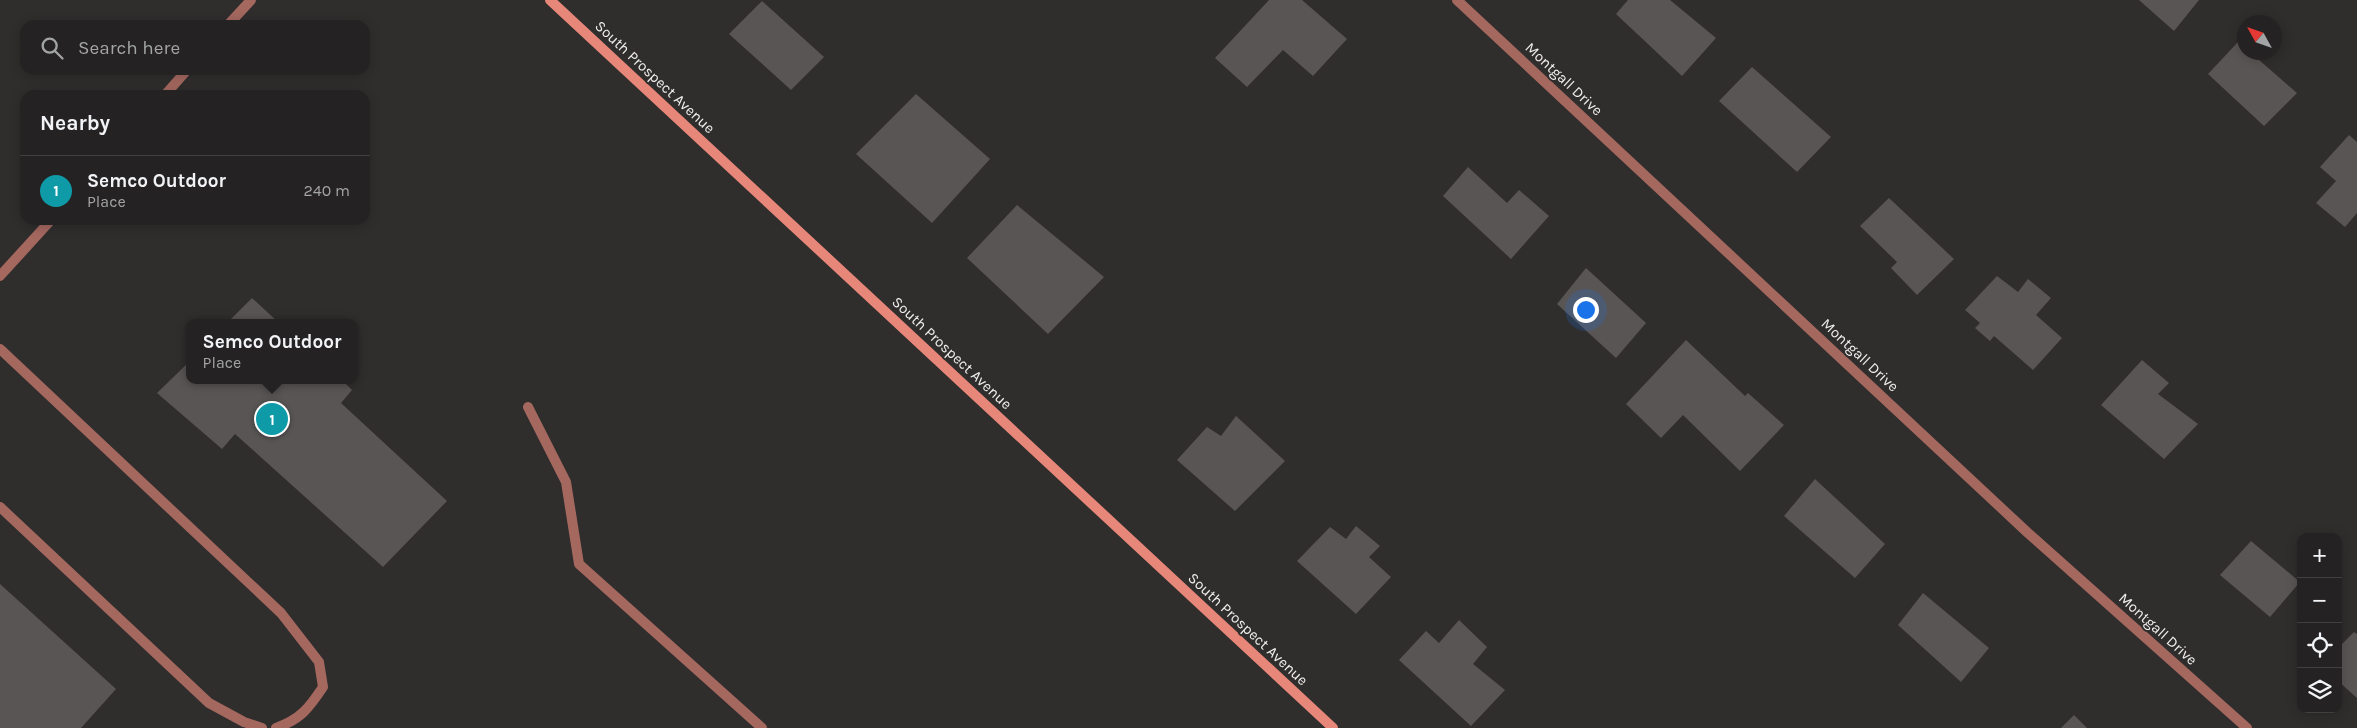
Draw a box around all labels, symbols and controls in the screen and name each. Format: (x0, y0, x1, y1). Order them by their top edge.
north arrow (2237, 15, 2282, 60)
street label: South Prospect Avenue (591, 17, 719, 137)
search box (20, 20, 370, 75)
icon: search (38, 34, 66, 62)
text: Search here (78, 37, 180, 59)
street label: Montgall Drive (1522, 39, 1606, 119)
text: Nearby (40, 111, 110, 135)
text: Semco Outdoor (87, 170, 226, 192)
text: 1 (53, 181, 59, 200)
text: 240 m (304, 181, 350, 200)
text: Place (87, 192, 126, 211)
street label: South Prospect Avenue (888, 293, 1016, 413)
your location (1573, 297, 1599, 323)
street label: Montgall Drive (1818, 315, 1902, 395)
popup (186, 319, 358, 384)
text: Semco Outdoor (203, 331, 341, 353)
text: Place (203, 353, 241, 372)
pin: 1 (256, 400, 288, 438)
map controls (2297, 533, 2342, 713)
button: + (2297, 533, 2342, 578)
street label: South Prospect Avenue (1184, 569, 1312, 689)
button: − (2297, 578, 2342, 623)
street label: Montgall Drive (2115, 589, 2201, 669)
button: locate (2297, 623, 2342, 668)
button: layers (2297, 668, 2342, 713)

